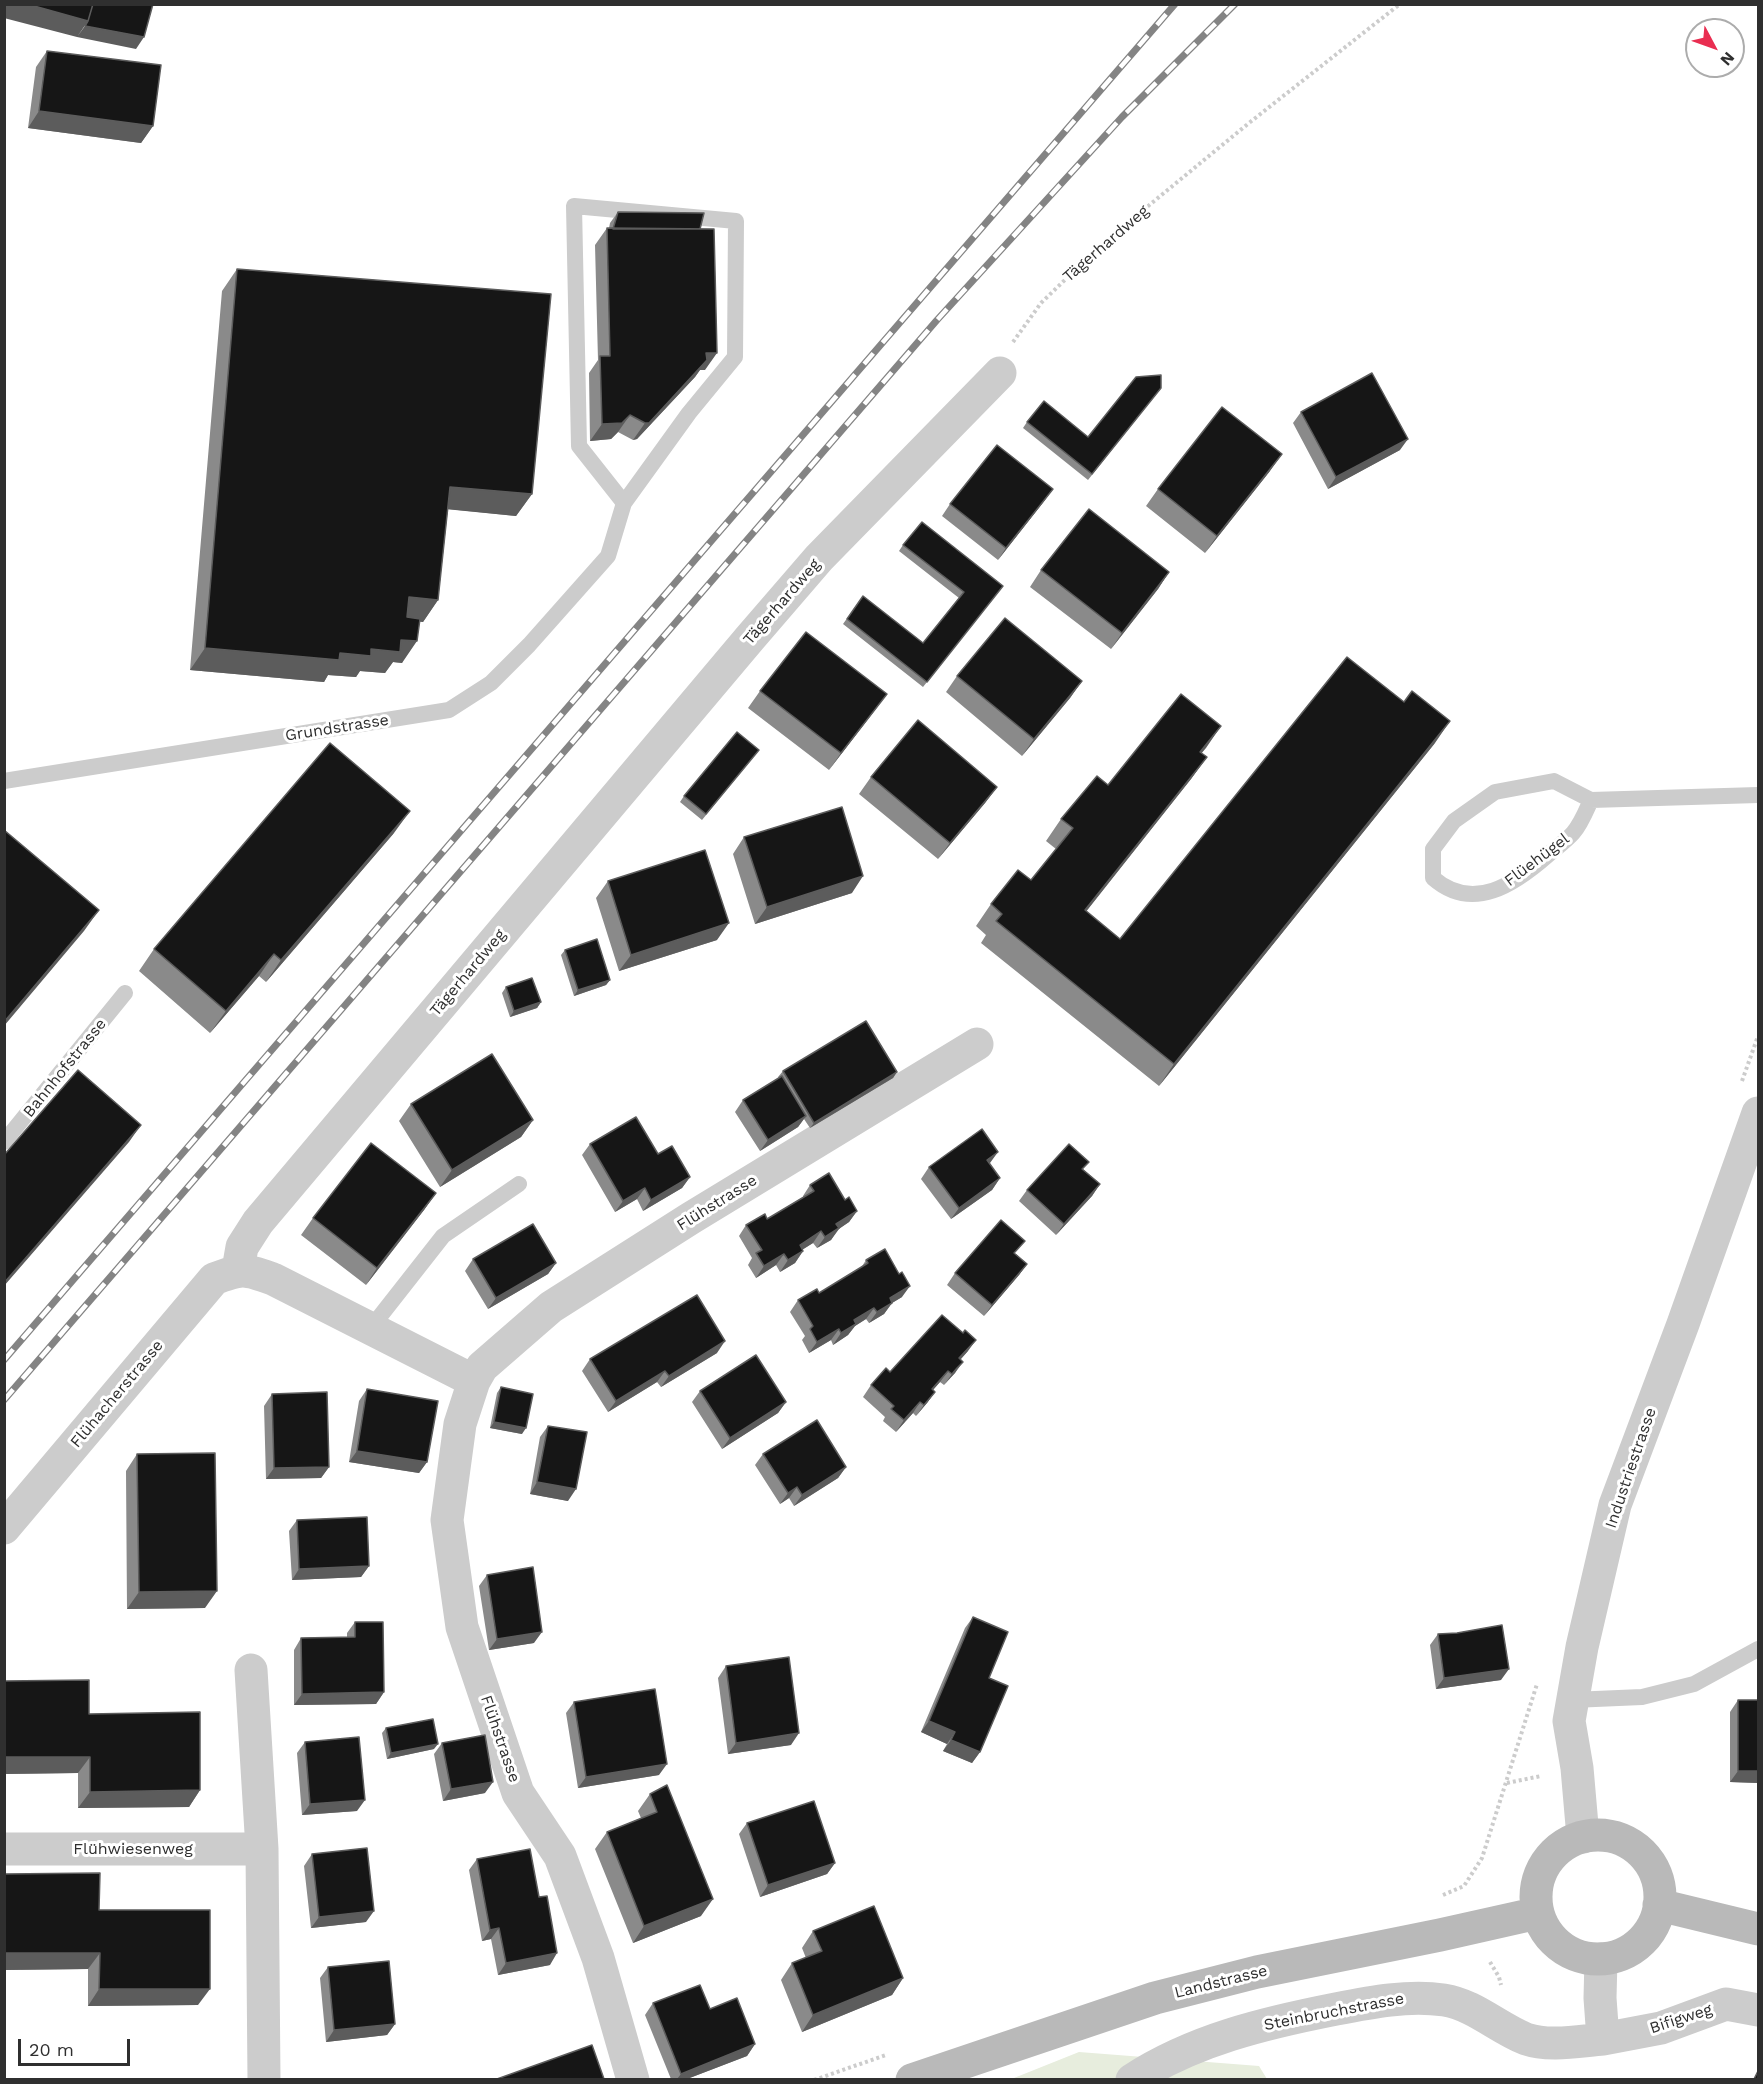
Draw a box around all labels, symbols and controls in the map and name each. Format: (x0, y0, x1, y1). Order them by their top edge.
north arrow (1685, 18, 1745, 78)
text: N (1716, 48, 1739, 70)
street label: Tägerhardweg (1059, 201, 1153, 287)
street label: Tägerhardweg (739, 555, 825, 649)
street label: Grundstrasse (284, 710, 390, 746)
street label: Flüehügel (1501, 829, 1573, 891)
street label: Tägerhardweg (426, 926, 510, 1020)
street label: Bahnhofstrasse (19, 1015, 111, 1121)
street label: Flühstrasse (673, 1171, 761, 1235)
street label: Flühacherstrasse (66, 1336, 168, 1452)
street label: Industriestrasse (1601, 1405, 1661, 1531)
street label: Flühstrasse (476, 1693, 524, 1785)
street label: Flühwiesenweg (73, 1839, 193, 1859)
street label: Landstrasse (1173, 1961, 1269, 2003)
street label: Steinbruchstrasse (1262, 1989, 1406, 2035)
street label: Bifigweg (1647, 2000, 1715, 2038)
scale bar (21, 2027, 134, 2065)
text: 20 m (29, 2039, 74, 2060)

